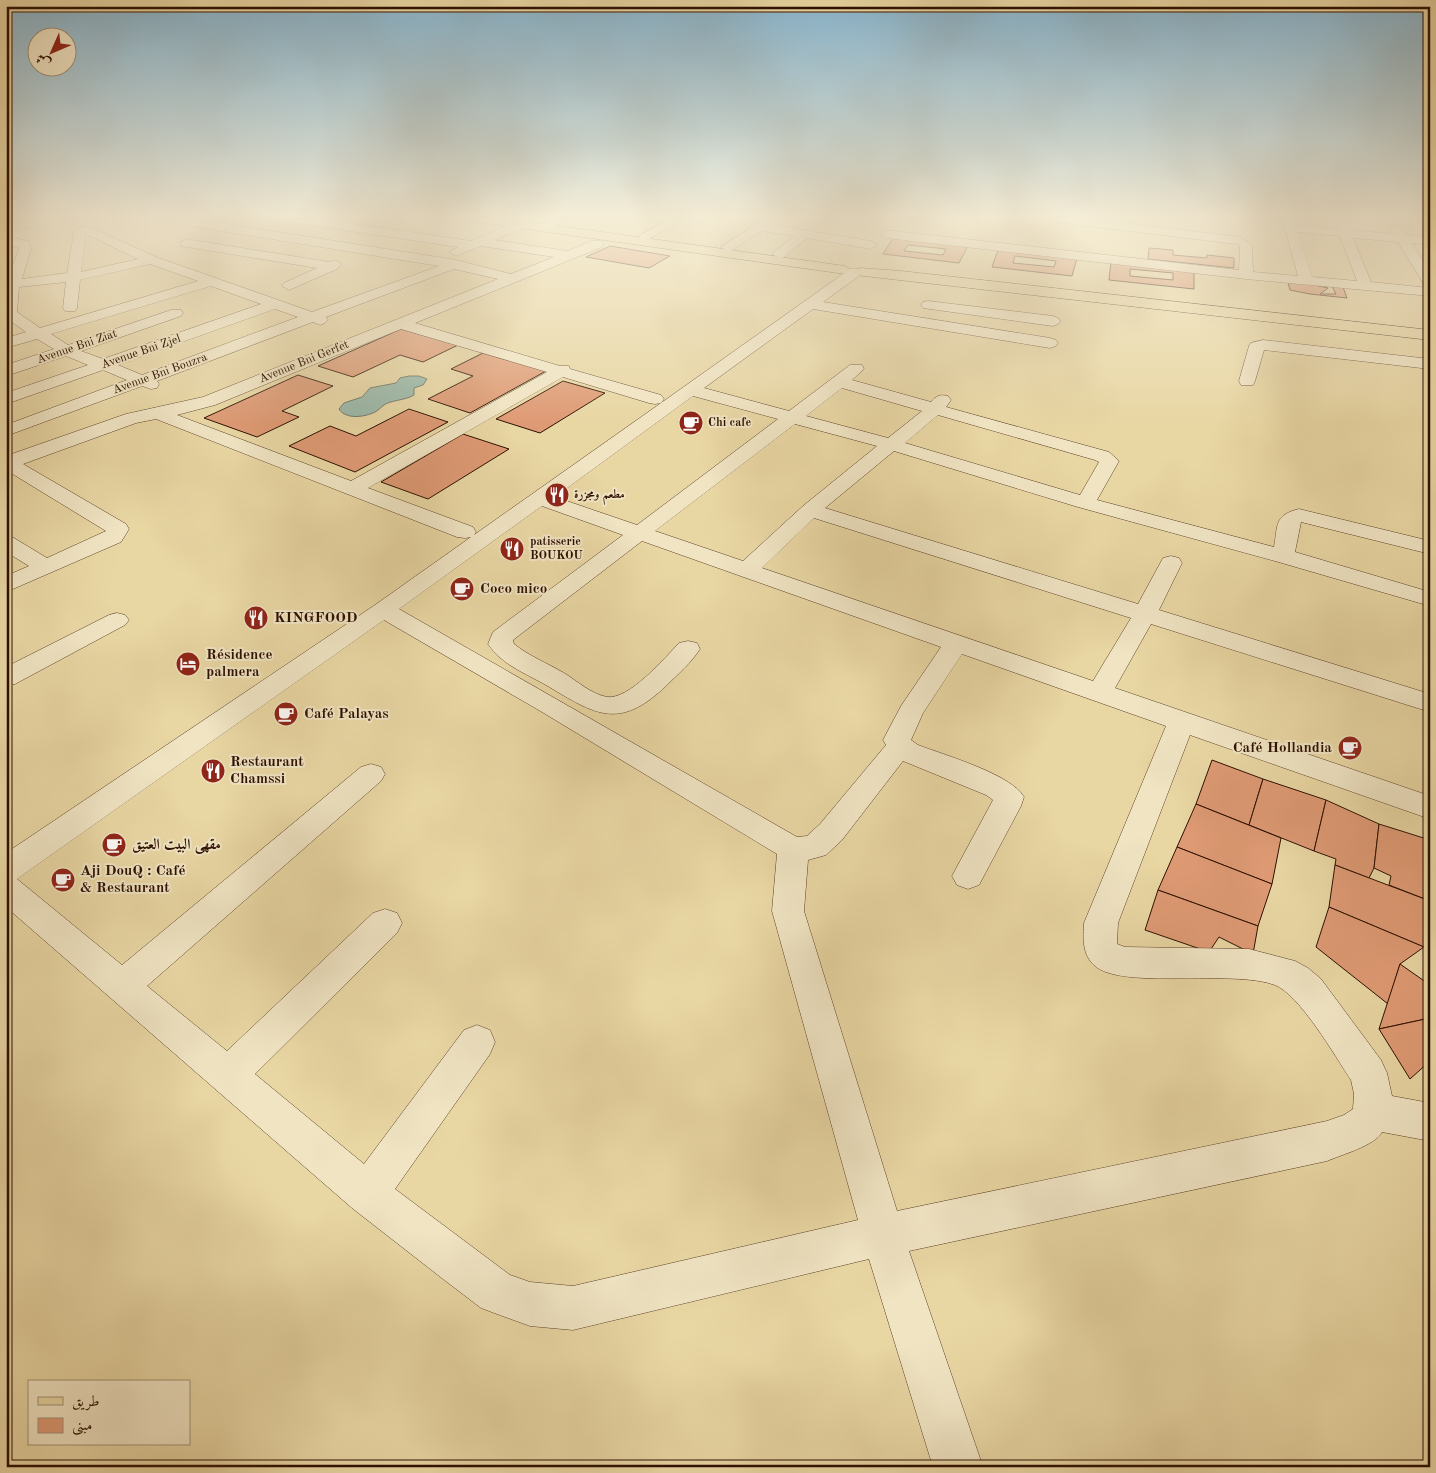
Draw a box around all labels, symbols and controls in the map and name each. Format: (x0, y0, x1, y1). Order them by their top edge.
north arrow (28, 28, 78, 78)
text: ش (34, 51, 53, 70)
street label: Avenue Bni Ziat (35, 328, 119, 366)
street label: Avenue Bni Zjel (100, 333, 182, 371)
street label: Avenue Bni Gerfet (257, 339, 351, 385)
street label: Avenue Bni Bouzra (111, 351, 209, 397)
cafe icon: Chi cafe (678, 410, 704, 436)
place label: Chi cafe (708, 417, 751, 429)
restaurant icon: مطعم ومجزرة (544, 482, 570, 508)
place label: مطعم ومجزرة (574, 489, 625, 505)
restaurant icon: patisserie BOUKOU (499, 536, 525, 562)
place label: patisserie BOUKOU (530, 536, 583, 562)
cafe icon: Coco mico (449, 576, 475, 602)
place label: Coco mico (480, 582, 547, 597)
restaurant icon: KINGFOOD (243, 605, 269, 631)
place label: KINGFOOD (274, 611, 358, 626)
place label: Résidence palmera (206, 648, 273, 680)
hotel icon: Résidence palmera (175, 651, 201, 677)
cafe icon: Café Palayas (273, 701, 299, 727)
place label: Café Palayas (304, 707, 389, 722)
cafe icon: Café Hollandia (1337, 735, 1363, 761)
place label: Café Hollandia (1233, 741, 1332, 756)
place label: Restaurant Chamssi (230, 755, 304, 787)
restaurant icon: Restaurant Chamssi (200, 758, 226, 784)
cafe icon: مقهى البيت العتيق (101, 832, 127, 858)
place label: مقهى البيت العتيق (132, 837, 221, 854)
place label: Aji DouQ : Café & Restaurant (80, 864, 185, 896)
cafe icon: Aji DouQ : Café & Restaurant (50, 867, 76, 893)
legend (28, 1380, 190, 1446)
text: طريق (72, 1395, 99, 1411)
text: مبنى (72, 1419, 92, 1436)

